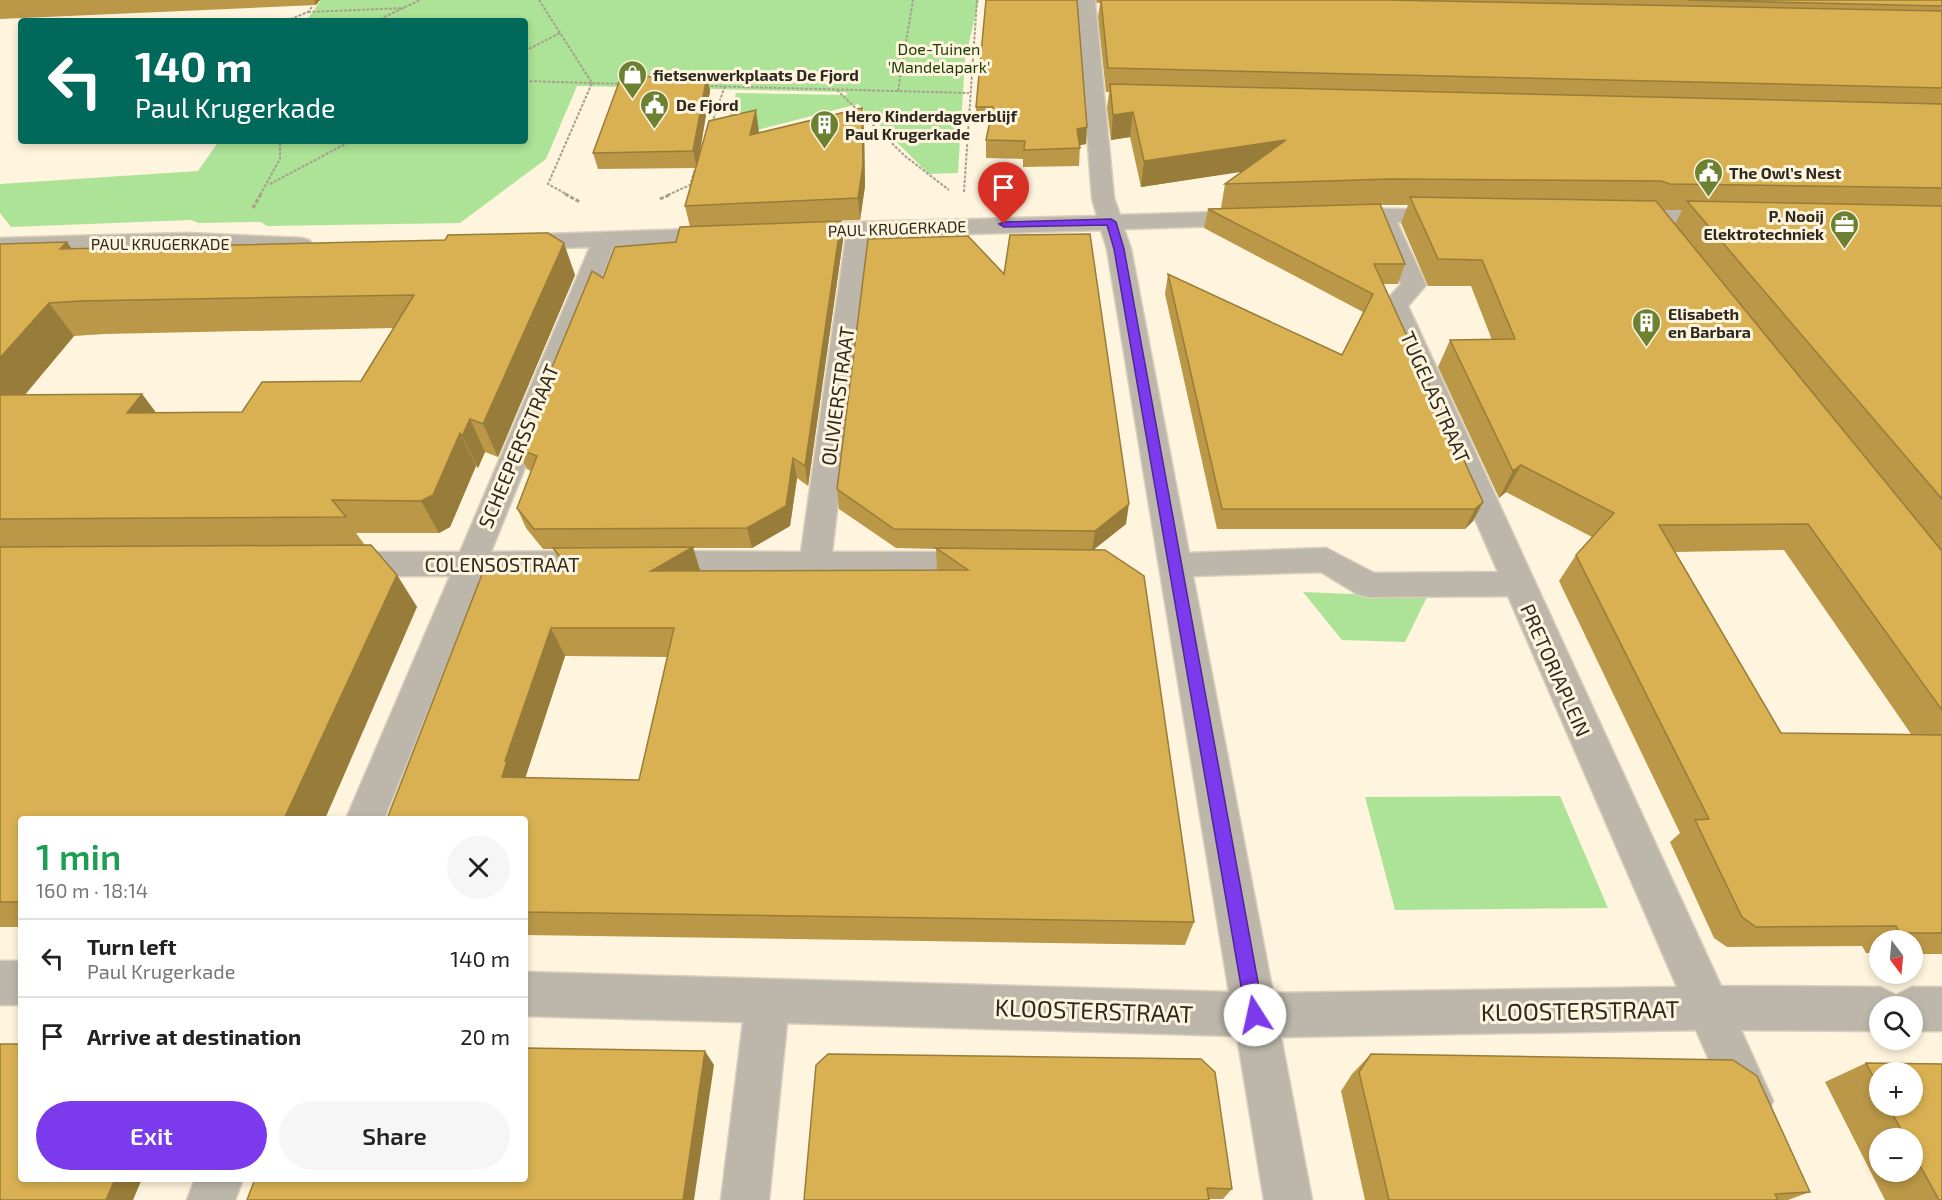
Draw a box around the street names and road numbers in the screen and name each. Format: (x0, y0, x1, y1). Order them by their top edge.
street label: PAUL KRUGERKADE (827, 216, 967, 240)
street label: PAUL KRUGERKADE (91, 234, 229, 253)
street label: OLIVIERSTRAAT (815, 324, 859, 467)
street label: TUGELASTRAAT (1396, 327, 1476, 467)
street label: SCHEEPERSSTRAAT (473, 360, 563, 531)
street label: COLENSOSTRAAT (424, 552, 580, 576)
street label: PRETORIAPLEIN (1516, 600, 1596, 740)
street label: KLOOSTERSTRAAT (994, 992, 1194, 1028)
street label: KLOOSTERSTRAAT (1481, 994, 1680, 1026)

